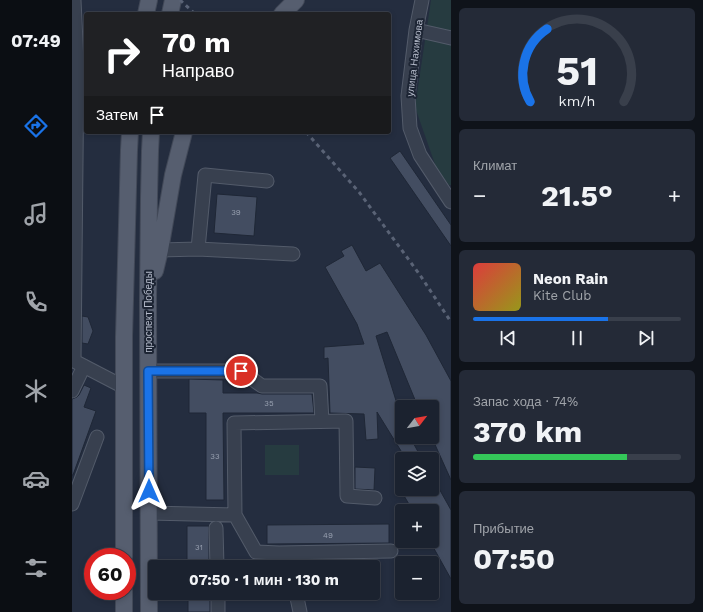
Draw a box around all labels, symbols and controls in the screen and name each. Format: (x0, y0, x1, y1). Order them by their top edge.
street label: улица Нахимова (404, 19, 425, 97)
text: 70 m (162, 26, 231, 59)
icon: right (96, 28, 148, 80)
text: 07:49 (11, 30, 61, 51)
text: 51 (556, 46, 598, 95)
text: Направо (162, 60, 234, 81)
text: km/h (559, 93, 595, 109)
icon: arrive (146, 104, 168, 126)
text: Затем (96, 106, 138, 124)
icon: directions (22, 112, 50, 140)
text: Климат (473, 158, 517, 173)
text: 21.5° (541, 178, 613, 213)
text: − (473, 183, 486, 208)
text: + (668, 183, 681, 208)
icon: music (22, 200, 50, 228)
house number: 39 (231, 208, 241, 217)
text: Neon Rain (533, 270, 608, 288)
street label: проспект Победы (143, 271, 154, 353)
icon: phone (22, 288, 50, 316)
text: Kite Club (533, 288, 591, 303)
icon: previous (497, 327, 519, 349)
icon: pause (566, 327, 588, 349)
icon: next (635, 327, 657, 349)
pin (224, 354, 258, 388)
icon: arrive (230, 360, 252, 382)
icon: climate (22, 377, 50, 405)
text: Запас хода · 74% (473, 394, 578, 409)
house number: 35 (264, 399, 274, 408)
north arrow (395, 400, 439, 444)
map controls (395, 400, 439, 600)
text: 370 km (473, 414, 582, 449)
house number: 33 (210, 452, 220, 461)
button: layers (395, 452, 439, 496)
icon: car (22, 465, 50, 493)
position arrow (128, 470, 170, 512)
button: + (395, 504, 439, 548)
text: Прибытие (473, 521, 534, 536)
house number: 49 (323, 531, 333, 540)
text: 07:50 (473, 541, 555, 576)
house number: 31 (195, 543, 203, 552)
speed limit sign: 60 (84, 548, 136, 600)
icon: filters (22, 554, 50, 582)
button: − (395, 556, 439, 600)
text: 07:50 · 1 мин · 130 m (189, 571, 339, 589)

